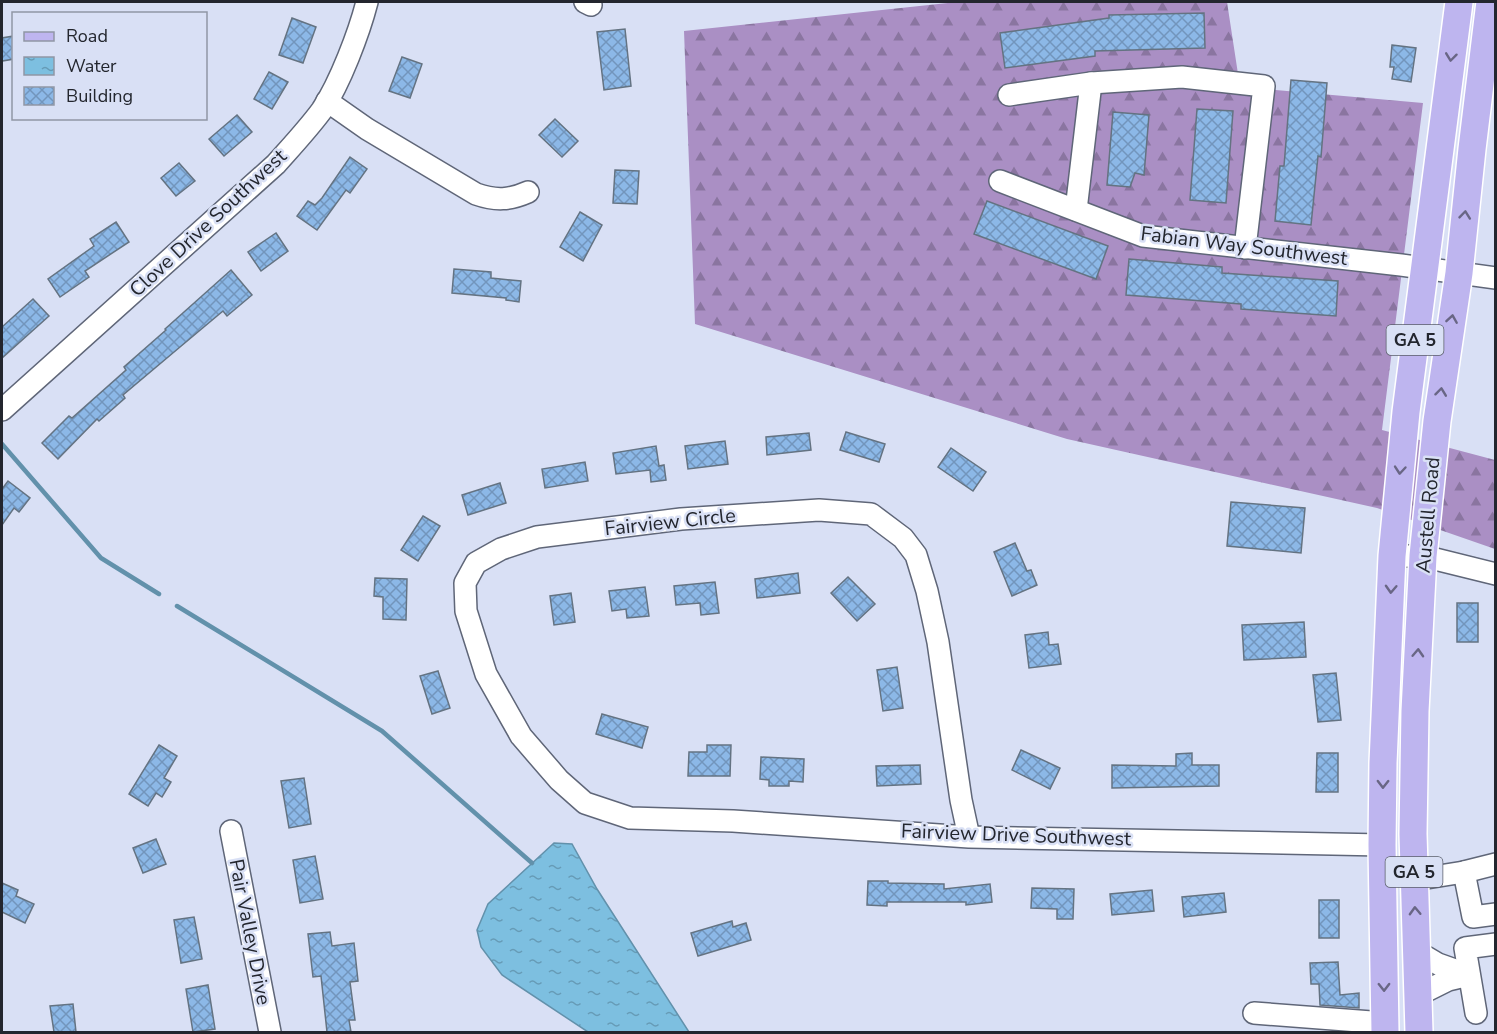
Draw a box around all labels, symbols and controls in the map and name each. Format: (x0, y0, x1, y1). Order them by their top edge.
legend (12, 12, 207, 120)
text: Road (66, 24, 108, 48)
one-way arrow (1446, 53, 1458, 62)
text: Water (66, 54, 117, 78)
text: Building (66, 84, 133, 108)
street label: Clove Drive Southwest (124, 142, 293, 303)
one-way arrow (1458, 210, 1471, 219)
street label: Fabian Way Southwest (1139, 220, 1350, 272)
one-way arrow (1445, 314, 1457, 323)
road number: GA 5 (1386, 325, 1444, 355)
one-way arrow (1434, 388, 1446, 397)
street label: Austell Road (1409, 456, 1447, 574)
one-way arrow (1394, 465, 1407, 474)
street label: Fairview Circle (603, 502, 737, 542)
one-way arrow (1384, 585, 1397, 594)
one-way arrow (1412, 649, 1425, 658)
one-way arrow (1376, 779, 1389, 788)
street label: Fairview Drive Southwest (900, 817, 1133, 853)
street label: Pair Valley Drive (223, 857, 277, 1007)
road number: GA 5 (1386, 857, 1442, 887)
one-way arrow (1409, 907, 1421, 916)
one-way arrow (1378, 982, 1391, 991)

